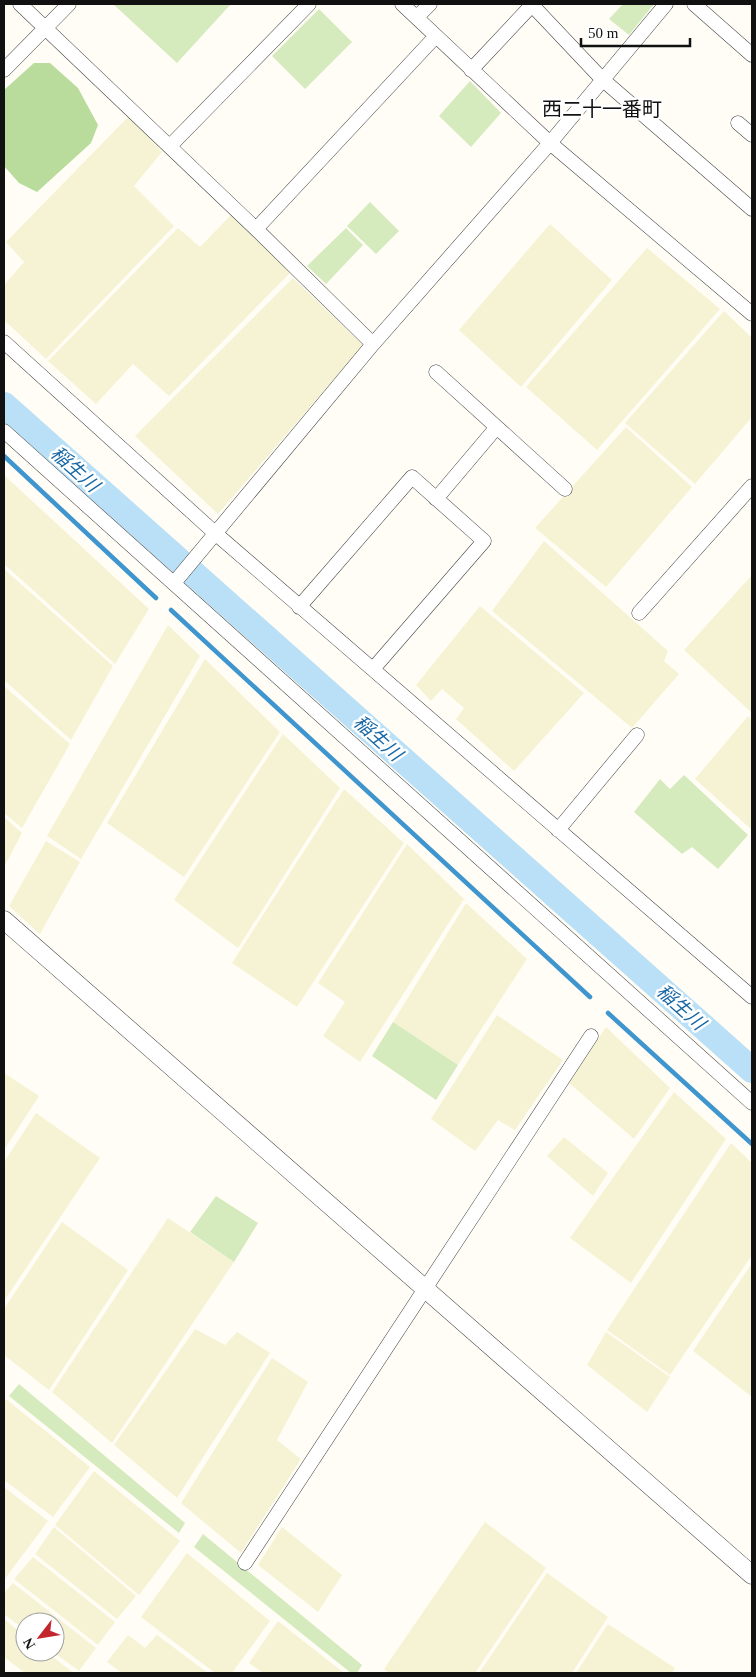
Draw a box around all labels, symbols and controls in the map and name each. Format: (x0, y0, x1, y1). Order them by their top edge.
scale bar (581, 15, 690, 47)
text: 50 m (588, 25, 619, 41)
district label: 西二十一番町 (542, 98, 662, 120)
water label: 稲生川 (47, 442, 105, 497)
water label: 稲生川 (350, 711, 408, 766)
water label: 稲生川 (653, 980, 711, 1035)
north arrow (15, 1612, 65, 1662)
text: N (20, 1635, 38, 1652)

